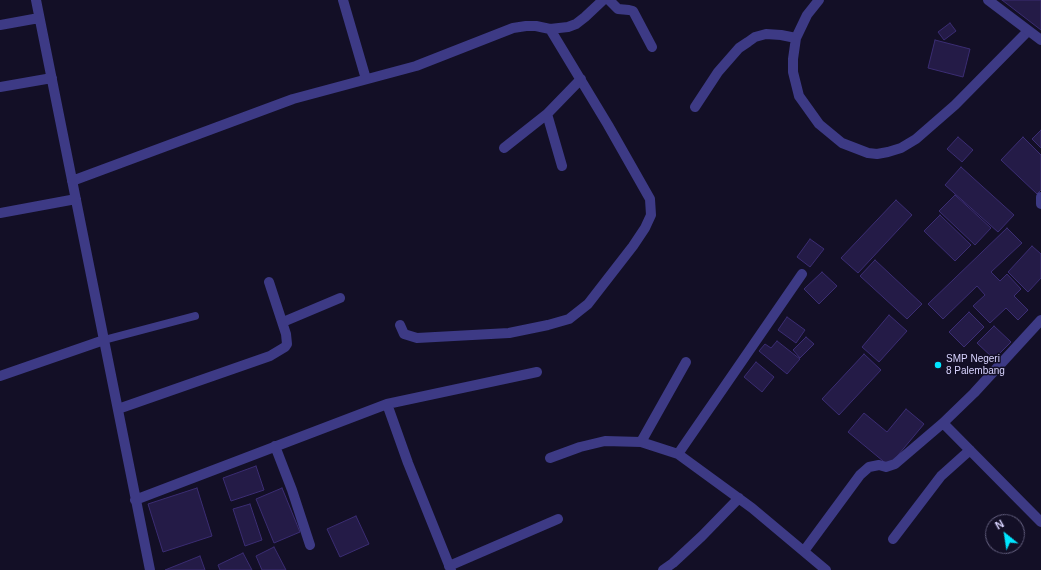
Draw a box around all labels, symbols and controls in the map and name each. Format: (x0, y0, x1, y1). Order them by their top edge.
place label: SMP Negeri 8 Palembang (946, 353, 1005, 376)
marker: SMP Negeri 8 Palembang (933, 360, 943, 370)
north arrow (985, 514, 1025, 554)
text: N (993, 517, 1006, 532)

